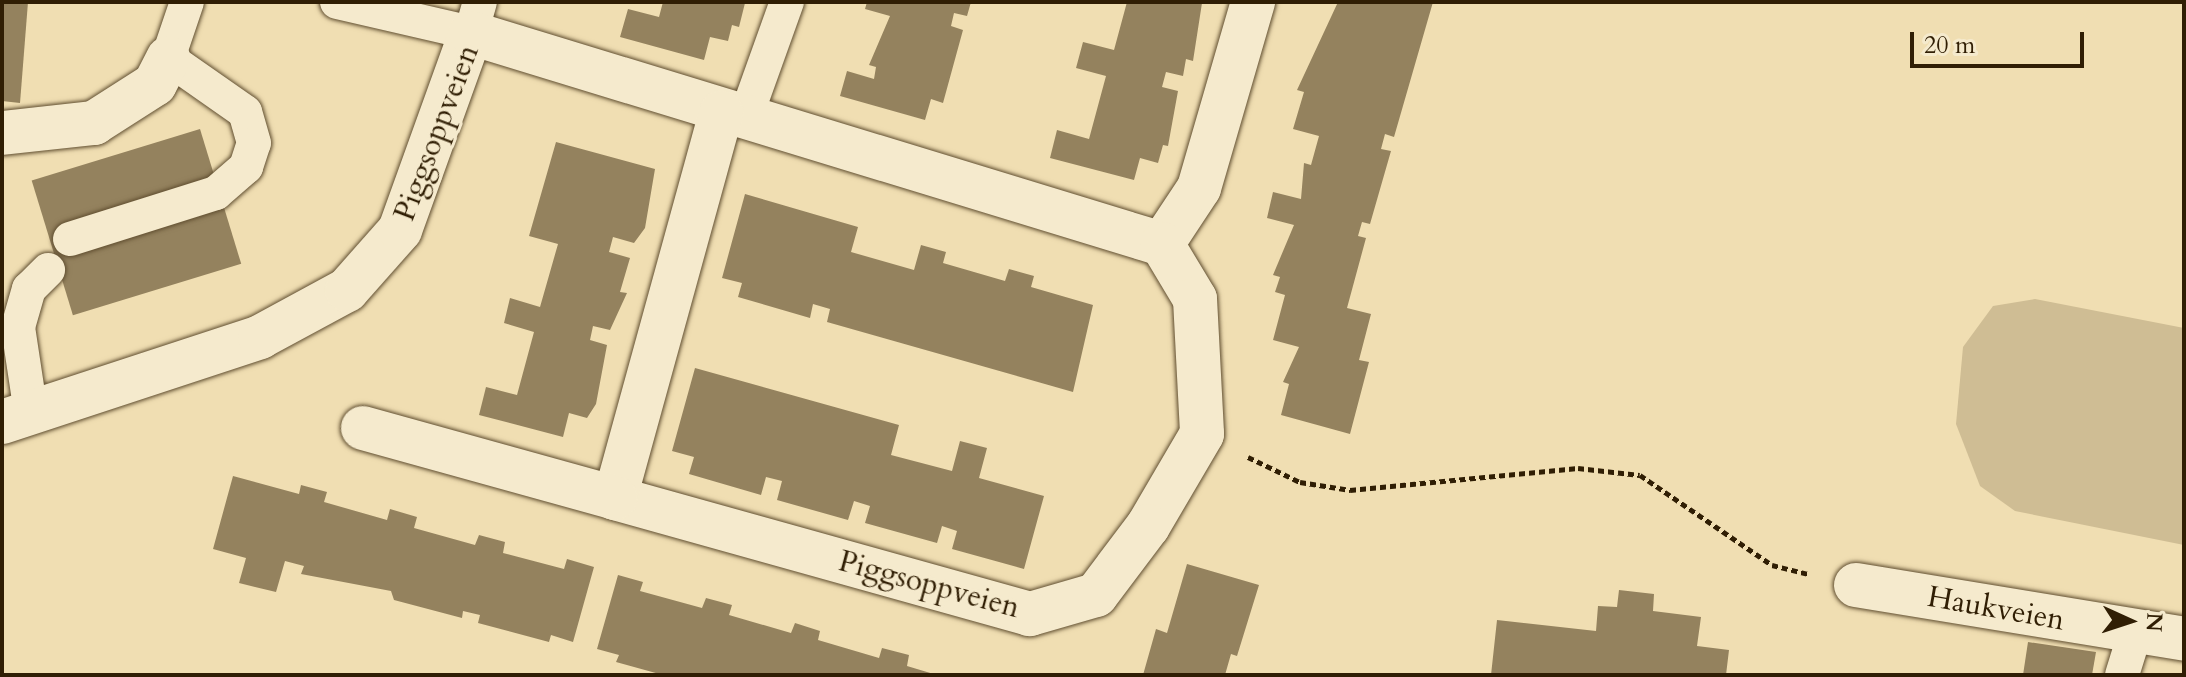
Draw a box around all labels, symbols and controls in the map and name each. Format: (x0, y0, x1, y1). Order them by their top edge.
scale bar (1914, 16, 2088, 66)
text: 20 m (1924, 29, 1975, 62)
street label: Piggsoppveien (387, 40, 487, 226)
street label: Piggsoppveien (835, 544, 1023, 626)
street label: Haukveien (1925, 579, 2067, 639)
north arrow (2090, 581, 2170, 661)
text: N (2138, 612, 2169, 633)

